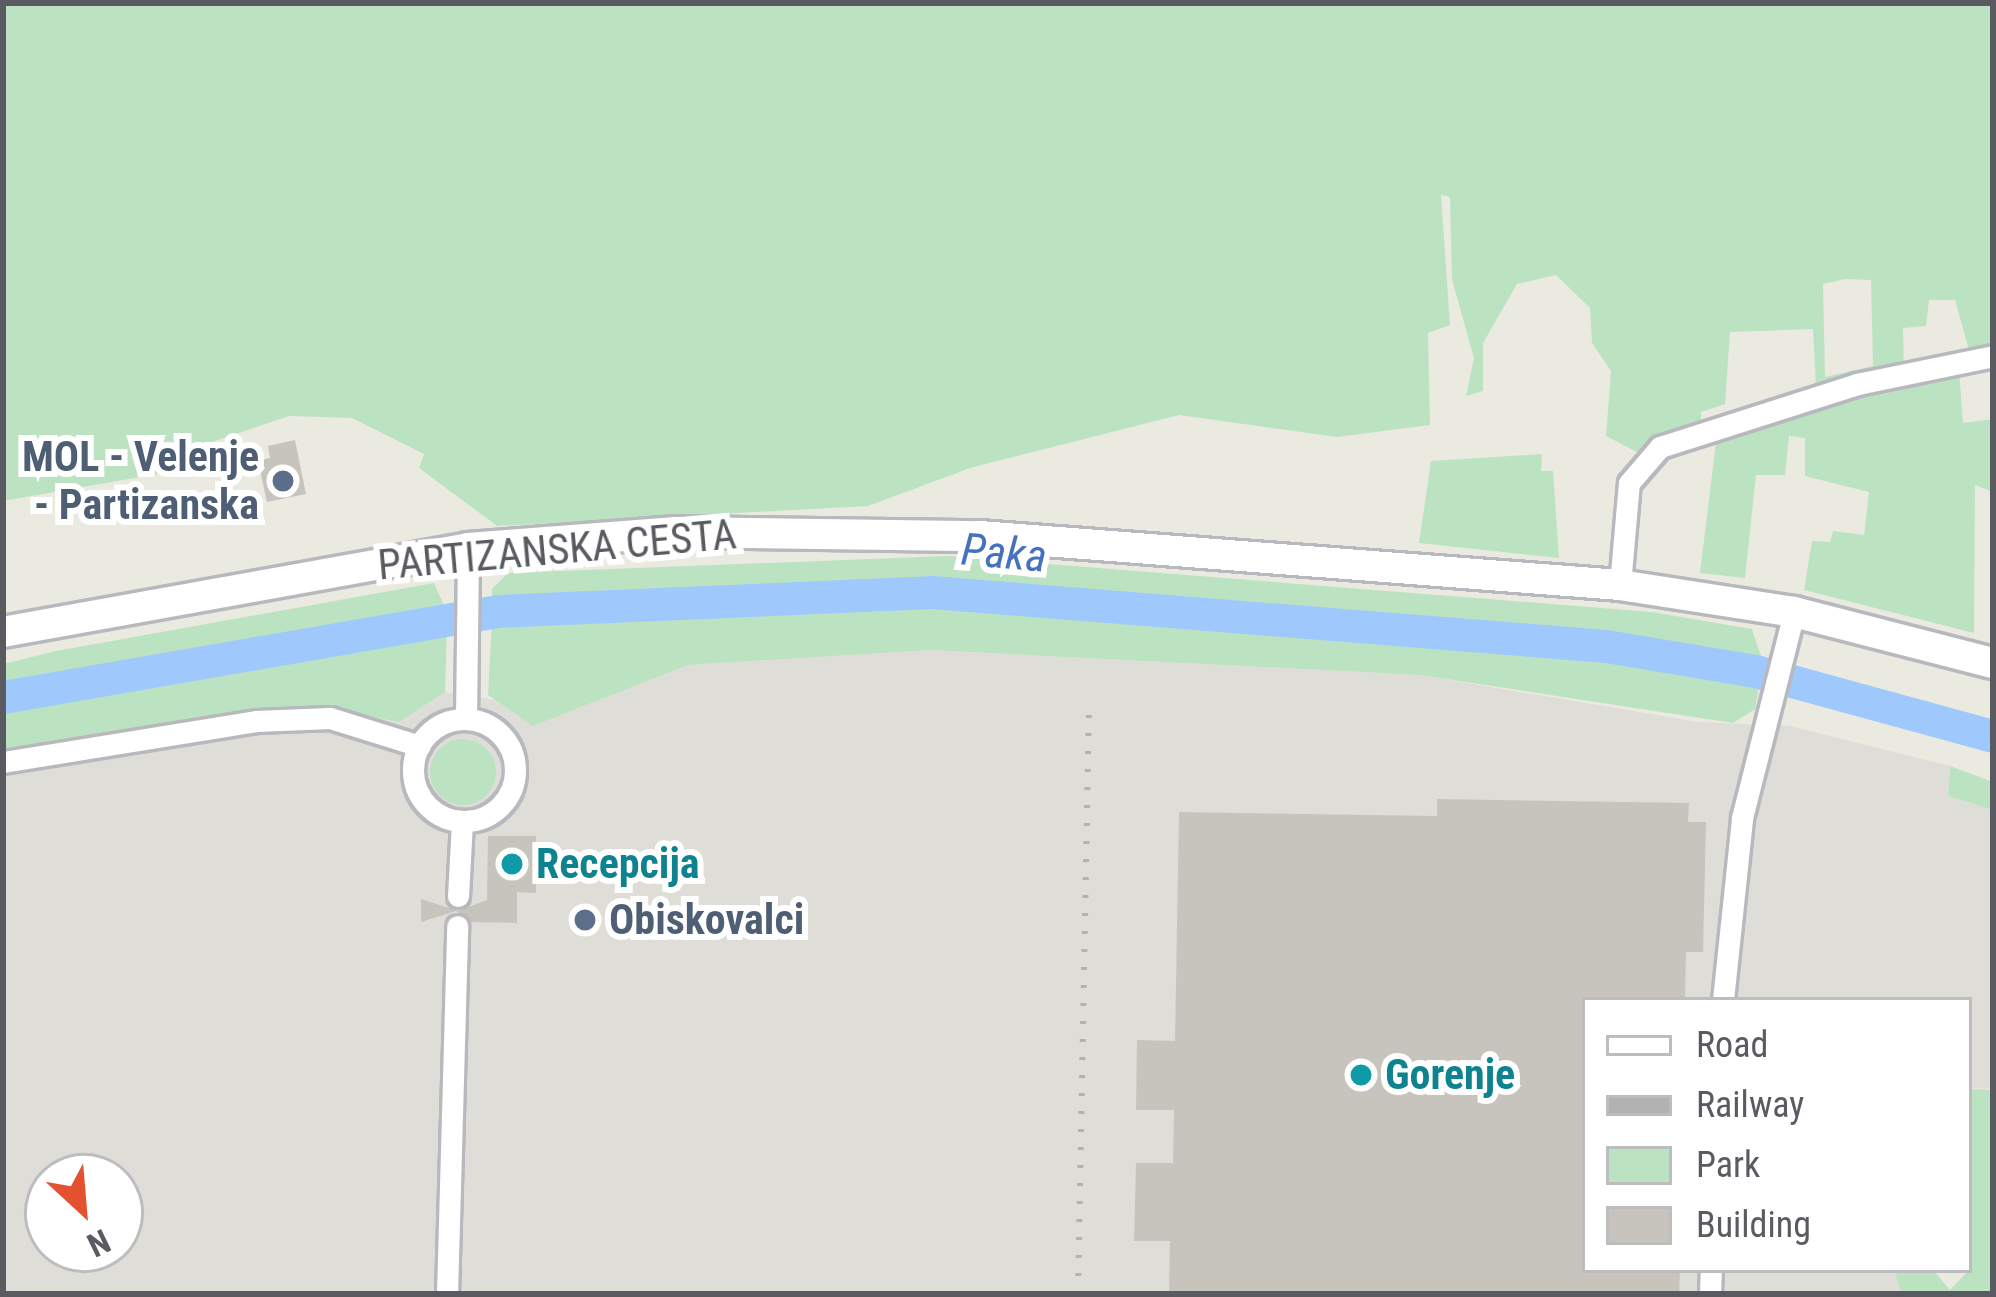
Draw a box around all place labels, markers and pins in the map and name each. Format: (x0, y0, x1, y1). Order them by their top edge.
place label: MOL - Velenje - Partizanska (22, 432, 259, 530)
marker: MOL - Velenje - Partizanska (270, 468, 296, 494)
place label: Recepcija (536, 839, 700, 889)
marker: Recepcija (499, 851, 525, 877)
place label: Obiskovalci (609, 895, 804, 945)
marker: Obiskovalci (572, 907, 598, 933)
place label: Gorenje (1385, 1050, 1515, 1100)
marker: Gorenje (1348, 1062, 1374, 1088)

